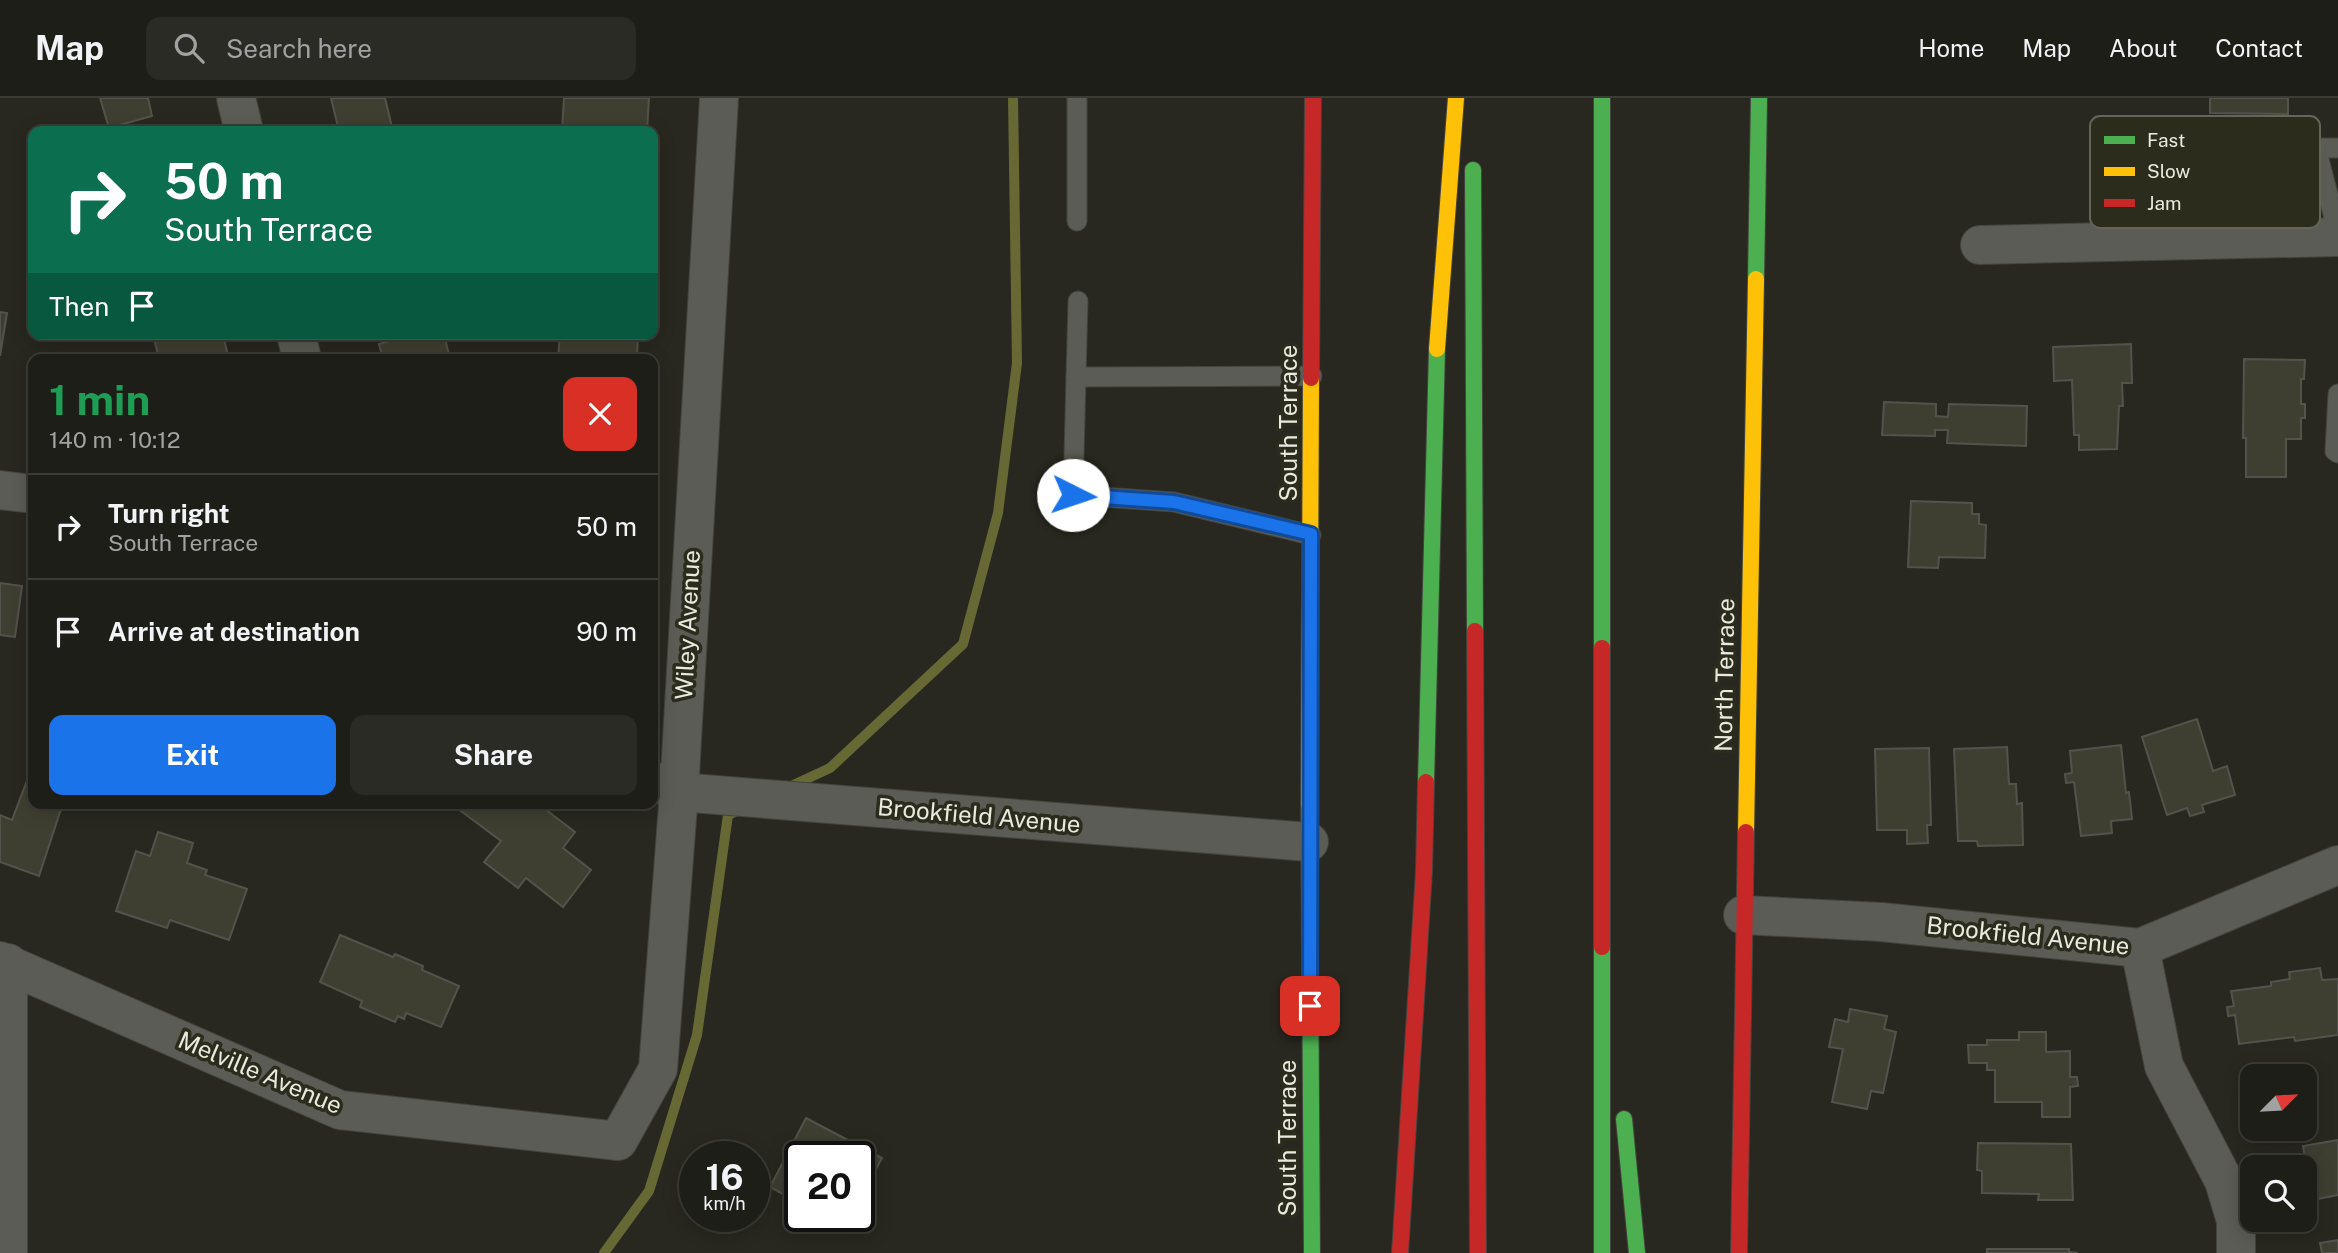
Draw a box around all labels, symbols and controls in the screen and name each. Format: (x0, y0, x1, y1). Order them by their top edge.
search box (146, 17, 636, 80)
text: Map (35, 29, 104, 67)
icon: search (170, 29, 208, 67)
text: Search here (226, 33, 372, 64)
text: Home (1918, 34, 1984, 62)
text: Map (2022, 34, 2071, 62)
text: About (2109, 34, 2177, 62)
text: Contact (2215, 34, 2303, 62)
legend (2090, 116, 2320, 228)
text: Fast (2147, 129, 2185, 151)
text: 50 m (164, 152, 284, 210)
icon: right (49, 154, 140, 245)
text: Slow (2147, 160, 2191, 182)
text: Jam (2147, 192, 2181, 214)
text: South Terrace (164, 211, 373, 248)
icon: arrive (123, 287, 161, 325)
text: Then (49, 291, 109, 322)
street label: South Terrace (1274, 345, 1302, 501)
text: 1 min (49, 375, 150, 424)
button: close (563, 377, 637, 451)
text: 140 m · 10:12 (49, 426, 180, 453)
position arrow (1036, 458, 1110, 532)
text: Turn right (108, 498, 230, 529)
icon: right (49, 508, 87, 546)
text: 50 m (576, 511, 637, 542)
text: South Terrace (108, 529, 258, 556)
street label: Wiley Avenue (669, 549, 705, 701)
street label: North Terrace (1709, 598, 1739, 752)
icon: arrive (49, 613, 87, 651)
text: Arrive at destination (108, 616, 360, 647)
text: 90 m (576, 616, 637, 647)
button: Exit (49, 715, 336, 795)
button: Share (350, 715, 637, 795)
street label: Brookfield Avenue (876, 792, 1082, 838)
street label: Brookfield Avenue (1925, 910, 2131, 960)
pin (1280, 976, 1340, 1036)
icon: arrive (1291, 987, 1329, 1025)
street label: Melville Avenue (174, 1025, 346, 1119)
street label: South Terrace (1273, 1060, 1301, 1216)
north arrow (2240, 1064, 2317, 1141)
map controls (2240, 1064, 2317, 1232)
speed limit sign: 20 (784, 1141, 875, 1232)
button: search (2240, 1155, 2317, 1232)
text: 16 (705, 1157, 744, 1198)
text: km/h (703, 1193, 746, 1214)

